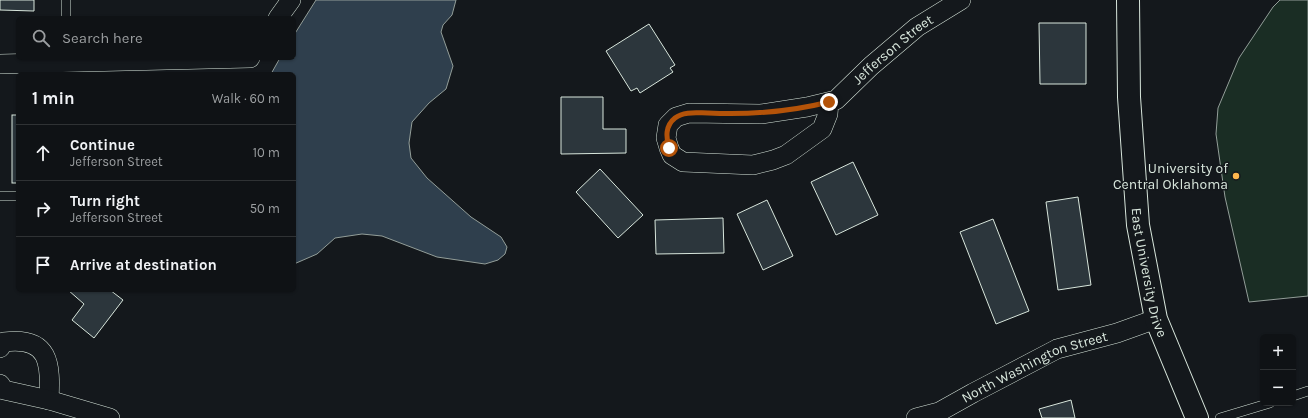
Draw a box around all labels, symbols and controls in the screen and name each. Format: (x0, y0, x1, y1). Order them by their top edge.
street label: Jefferson Street (849, 11, 936, 88)
search box (16, 16, 296, 60)
icon: search (30, 27, 52, 49)
text: Search here (62, 29, 143, 47)
text: 1 min (32, 88, 75, 108)
text: Walk · 60 m (212, 91, 280, 106)
route end (820, 93, 838, 111)
text: Continue (70, 136, 135, 154)
route start (660, 139, 678, 157)
icon: ahead (32, 142, 54, 164)
text: 10 m (253, 145, 280, 160)
text: Jefferson Street (70, 154, 163, 169)
place label: University of Central Oklahoma (1113, 160, 1228, 193)
marker: University of Central Oklahoma (1231, 171, 1241, 181)
text: Turn right (70, 192, 140, 210)
icon: right (32, 198, 54, 220)
text: 50 m (250, 201, 280, 216)
street label: East University Drive (1128, 207, 1171, 340)
text: Jefferson Street (70, 210, 163, 225)
icon: arrive (32, 254, 54, 276)
text: Arrive at destination (70, 256, 217, 274)
street label: North Washington Street (958, 327, 1109, 406)
map controls (1260, 334, 1296, 406)
button: + (1260, 334, 1296, 370)
button: − (1260, 370, 1296, 406)

